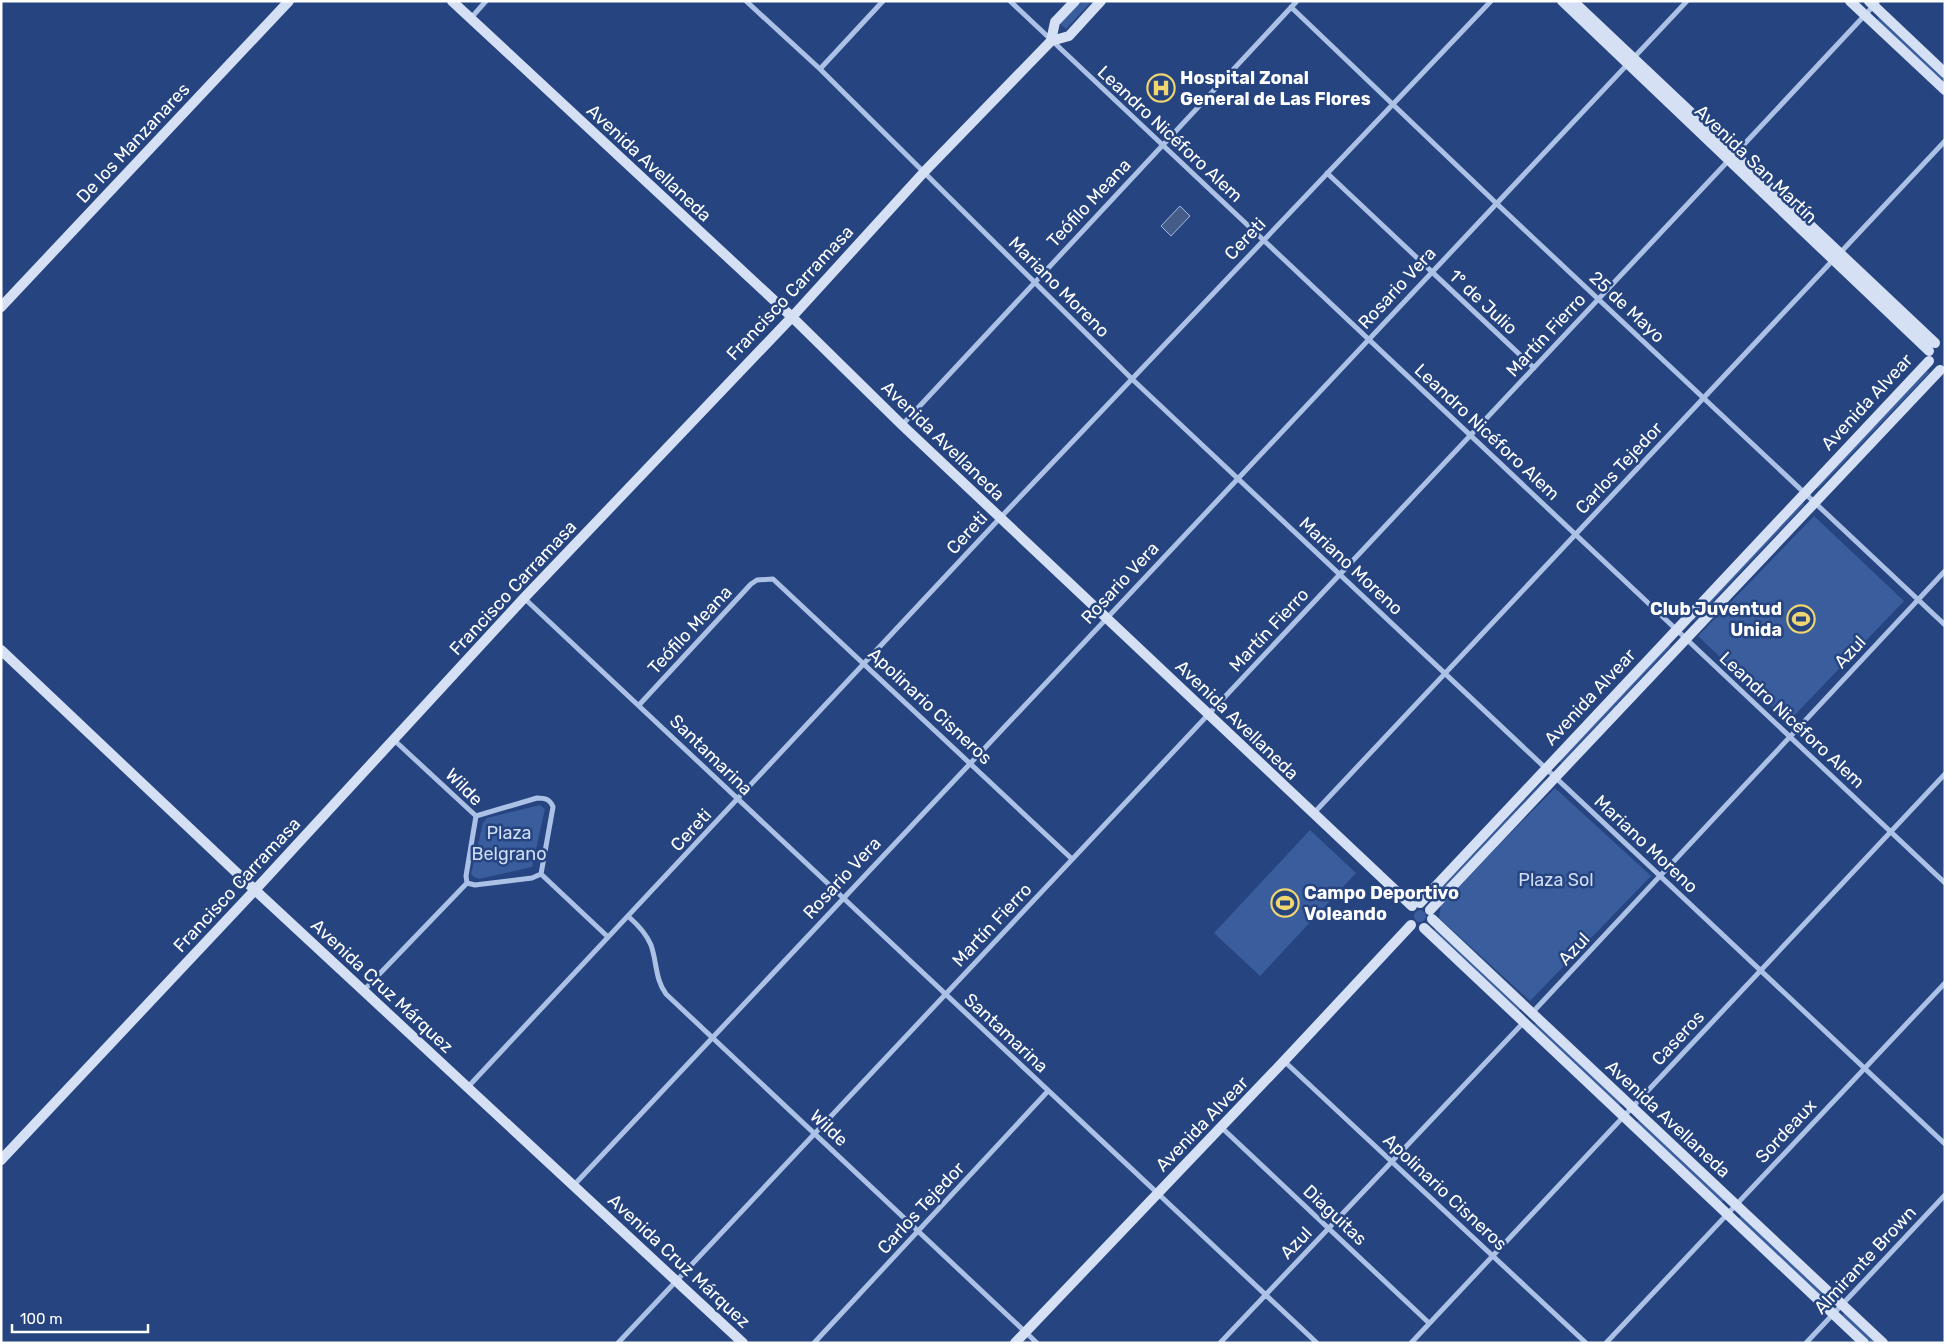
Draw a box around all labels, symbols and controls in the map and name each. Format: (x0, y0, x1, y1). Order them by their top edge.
street label: Leandro Nicéforo Alem (1093, 61, 1247, 207)
place label: Hospital Zonal General de Las Flores (1180, 67, 1371, 110)
hospital icon: Hospital Zonal General de Las Flores (1146, 73, 1176, 103)
street label: De los Manzanares (72, 78, 194, 208)
street label: Avenida Avellaneda (582, 100, 716, 226)
street label: Avenida San Martín (1690, 100, 1822, 228)
street label: Teófilo Meana (1042, 154, 1136, 252)
street label: Cereti (1220, 213, 1270, 265)
street label: Francisco Carramasa (722, 221, 858, 365)
street label: Mariano Moreno (1004, 232, 1114, 342)
street label: Rosario Vera (1353, 242, 1441, 334)
street label: 1° de Julio (1444, 265, 1522, 339)
street label: 25 de Mayo (1585, 267, 1669, 347)
street label: Martín Fierro (1502, 289, 1590, 381)
street label: Avenida Alvear (1817, 349, 1917, 455)
street label: Leandro Nicéforo Alem (1410, 359, 1564, 505)
street label: Avenida Avellaneda (877, 377, 1009, 505)
street label: Carlos Tejedor (1571, 417, 1667, 519)
street label: Cereti (942, 507, 992, 559)
street label: Mariano Moreno (1295, 512, 1407, 620)
street label: Francisco Carramasa (445, 516, 581, 660)
street label: Rosario Vera (1076, 537, 1164, 629)
street label: Teófilo Meana (643, 581, 737, 679)
street label: Martín Fierro (1225, 584, 1313, 676)
place label: Club Juventud Unida (1650, 598, 1782, 641)
sports icon: Club Juventud Unida (1786, 604, 1816, 634)
street label: Azul (1830, 631, 1870, 673)
street label: Apolinario Cisneros (864, 643, 996, 769)
street label: Avenida Alvear (1540, 644, 1640, 750)
street label: Leandro Nicéforo Alem (1715, 647, 1869, 793)
street label: Avenida Avellaneda (1171, 656, 1303, 784)
street label: Santamarina (665, 710, 757, 800)
street label: Wilde (441, 764, 487, 810)
street label: Mariano Moreno (1590, 790, 1702, 898)
street label: Cereti (666, 804, 716, 856)
street label: Francisco Carramasa (169, 813, 305, 957)
park label: Plaza Belgrano (471, 822, 547, 865)
street label: Rosario Vera (798, 832, 886, 924)
park label: Plaza Sol (1518, 869, 1594, 891)
street label: Martín Fierro (948, 879, 1036, 971)
place label: Campo Deportivo Voleando (1304, 882, 1459, 925)
sports icon: Campo Deportivo Voleando (1270, 888, 1300, 918)
street label: Avenida Cruz Márquez (306, 914, 458, 1058)
street label: Azul (1554, 928, 1594, 970)
street label: Santamarina (959, 989, 1053, 1077)
street label: Caseros (1647, 1006, 1709, 1070)
street label: Avenida Avellaneda (1601, 1056, 1735, 1182)
street label: Avenida Alvear (1151, 1072, 1253, 1176)
street label: Sordeaux (1751, 1094, 1821, 1168)
street label: Wilde (805, 1105, 853, 1151)
street label: Apolinario Cisneros (1379, 1129, 1511, 1255)
street label: Carlos Tejedor (873, 1157, 969, 1259)
street label: Diaguitas (1299, 1180, 1371, 1250)
street label: Avenida Cruz Márquez (603, 1189, 755, 1333)
street label: Almirante Brown (1809, 1201, 1921, 1319)
street label: Azul (1275, 1222, 1317, 1264)
scale bar (12, 1302, 149, 1334)
text: 100 m (20, 1310, 62, 1328)

